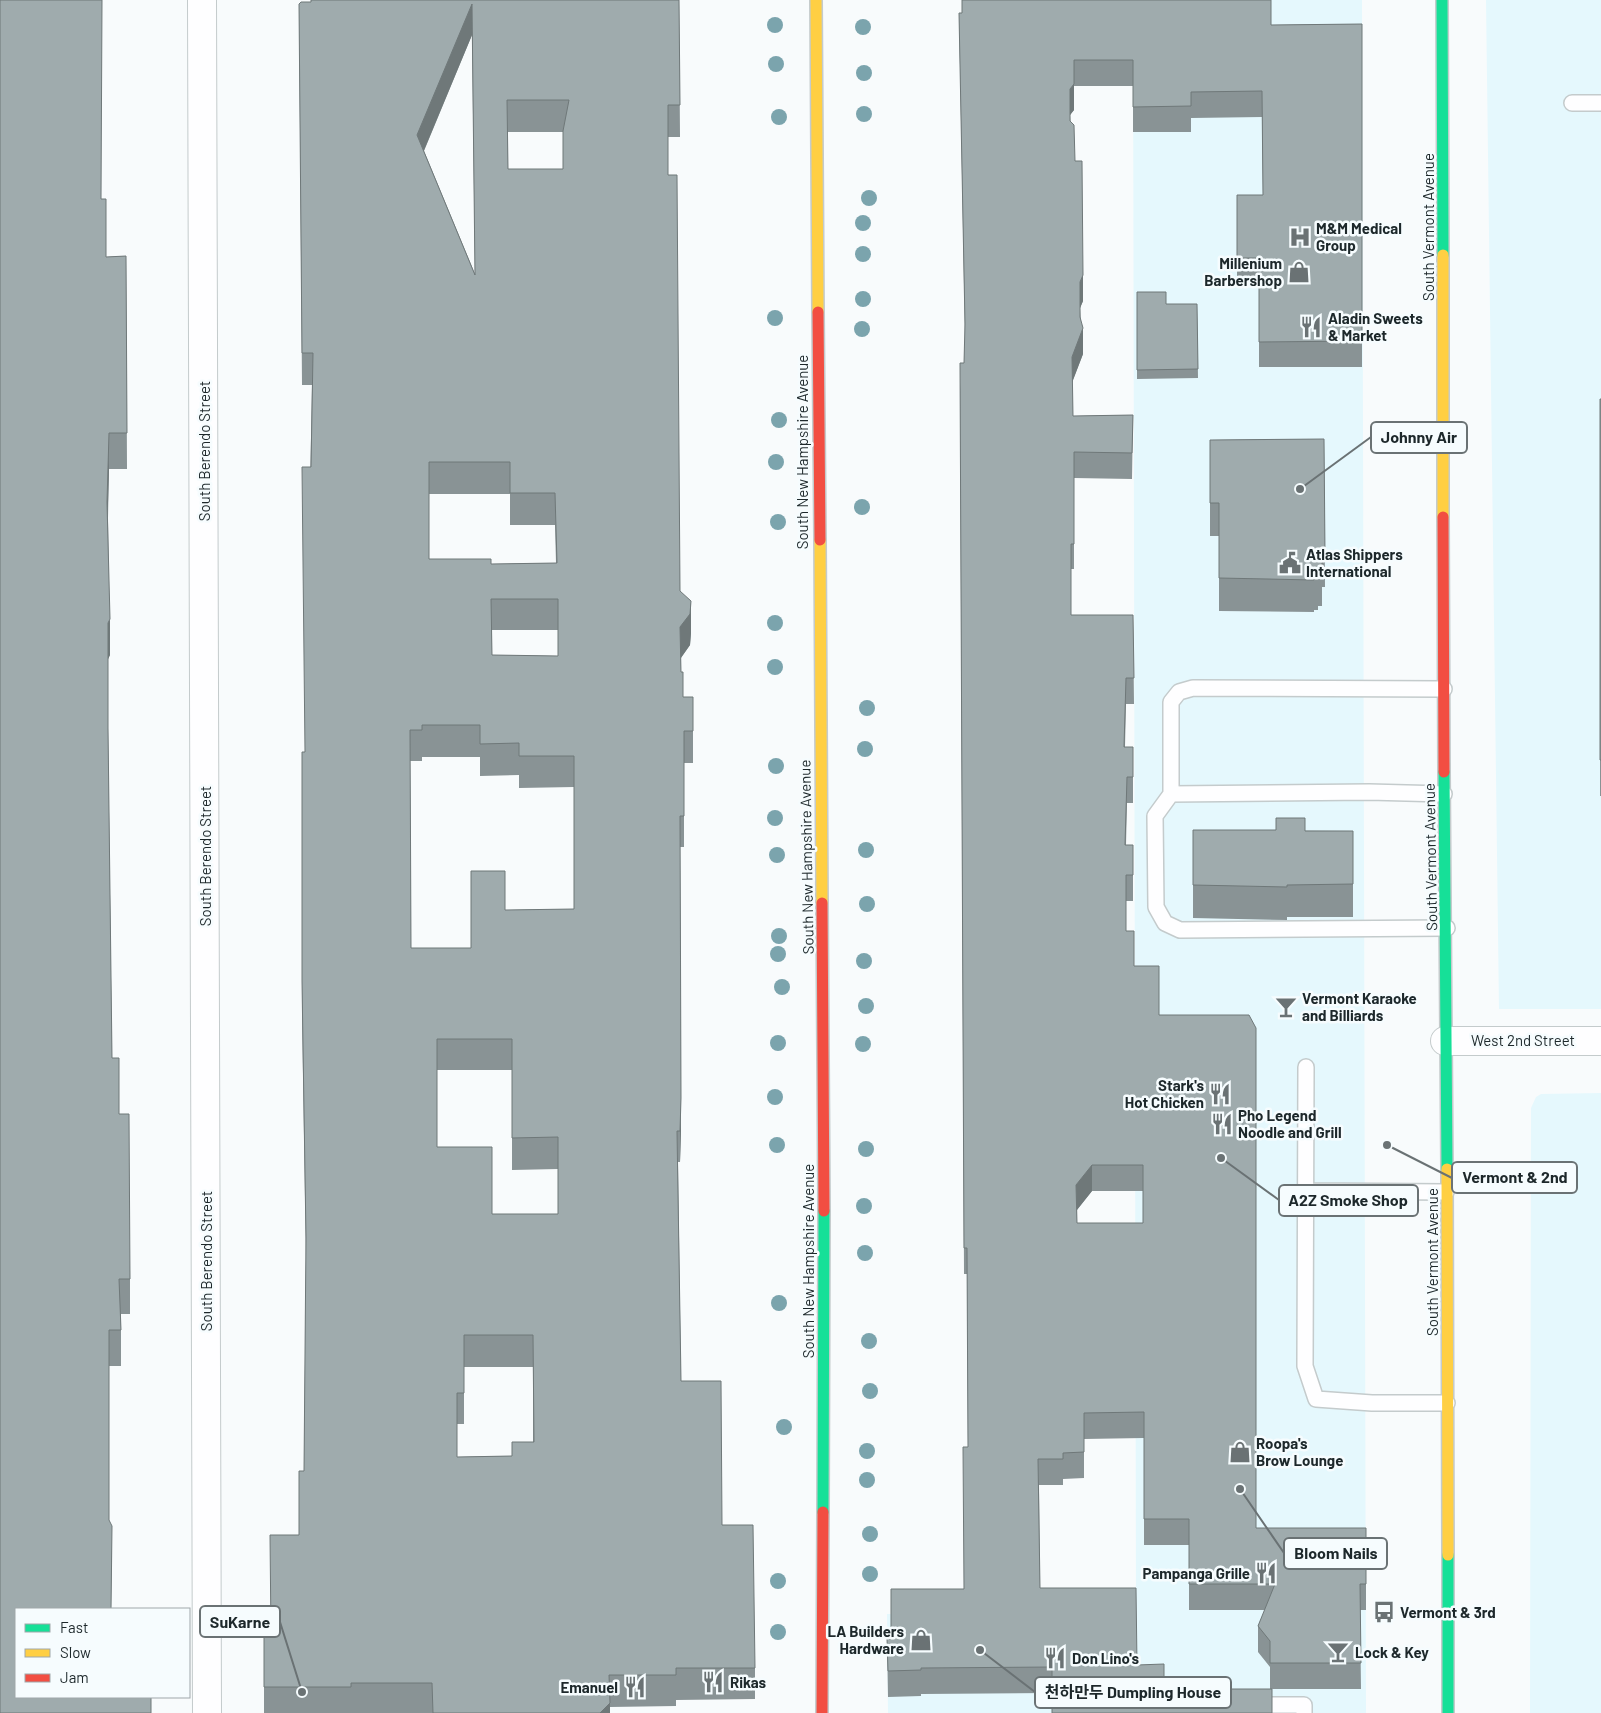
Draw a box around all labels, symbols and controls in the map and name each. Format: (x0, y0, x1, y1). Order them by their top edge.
street label: South Vermont Avenue (1419, 153, 1437, 301)
place label: M&M Medical Group (1316, 219, 1402, 254)
hospital icon: M&M Medical Group (1287, 224, 1313, 250)
place label: Millenium Barbershop (1204, 254, 1282, 289)
shop icon: Millenium Barbershop (1286, 259, 1312, 285)
place label: Aladin Sweets & Market (1328, 309, 1423, 344)
restaurant icon: Aladin Sweets & Market (1298, 314, 1324, 340)
street label: South New Hampshire Avenue (793, 355, 811, 549)
street label: South Berendo Street (195, 381, 213, 521)
callout: Johnny Air (1371, 422, 1467, 453)
text: Johnny Air (1381, 427, 1457, 446)
place label: Atlas Shippers International (1306, 545, 1403, 580)
public building icon: Atlas Shippers International (1277, 550, 1303, 576)
street label: South New Hampshire Avenue (795, 760, 817, 954)
street label: South Vermont Avenue (1420, 783, 1440, 931)
street label: South Berendo Street (196, 786, 214, 926)
place label: Vermont Karaoke and Billiards (1302, 989, 1417, 1024)
bar icon: Vermont Karaoke and Billiards (1273, 994, 1299, 1020)
street label: West 2nd Street (1471, 1031, 1575, 1049)
place label: Stark's Hot Chicken (1125, 1076, 1204, 1111)
restaurant icon: Stark's Hot Chicken (1207, 1081, 1233, 1107)
place label: Pho Legend Noodle and Grill (1238, 1106, 1342, 1141)
restaurant icon: Pho Legend Noodle and Grill (1209, 1111, 1235, 1137)
callout: Vermont & 2nd (1452, 1162, 1577, 1193)
street label: South New Hampshire Avenue (799, 1164, 817, 1358)
text: Vermont & 2nd (1462, 1167, 1568, 1186)
callout: A2Z Smoke Shop (1279, 1185, 1418, 1216)
street label: South Vermont Avenue (1423, 1188, 1441, 1336)
text: A2Z Smoke Shop (1288, 1190, 1408, 1209)
street label: South Berendo Street (197, 1191, 215, 1331)
place label: Roopa's Brow Lounge (1256, 1434, 1343, 1469)
shop icon: Roopa's Brow Lounge (1227, 1439, 1253, 1465)
callout: Bloom Nails (1284, 1538, 1387, 1569)
text: Bloom Nails (1294, 1543, 1378, 1562)
restaurant icon: Pampanga Grille (1253, 1560, 1279, 1586)
place label: Pampanga Grille (1143, 1564, 1250, 1582)
bus stop icon: Vermont & 3rd (1371, 1599, 1397, 1625)
place label: Vermont & 3rd (1400, 1603, 1496, 1621)
callout: SuKarne (200, 1606, 280, 1637)
legend (15, 1608, 190, 1698)
text: SuKarne (210, 1612, 270, 1631)
text: Fast (60, 1618, 88, 1636)
place label: LA Builders Hardware (827, 1622, 904, 1657)
shop icon: LA Builders Hardware (908, 1627, 934, 1653)
bar icon: Lock & Key (1325, 1639, 1351, 1665)
text: Slow (60, 1643, 91, 1661)
place label: Lock & Key (1355, 1643, 1429, 1661)
restaurant icon: Don Lino's (1042, 1645, 1068, 1671)
place label: Don Lino's (1072, 1649, 1139, 1667)
text: Jam (60, 1668, 89, 1686)
restaurant icon: Rikas (700, 1669, 726, 1695)
place label: Rikas (730, 1673, 767, 1691)
restaurant icon: Emanuel (622, 1674, 648, 1700)
callout: 천하만두 Dumpling House (1035, 1677, 1231, 1708)
place label: Emanuel (561, 1678, 618, 1696)
text: 천하만두 Dumpling House (1045, 1682, 1221, 1701)

